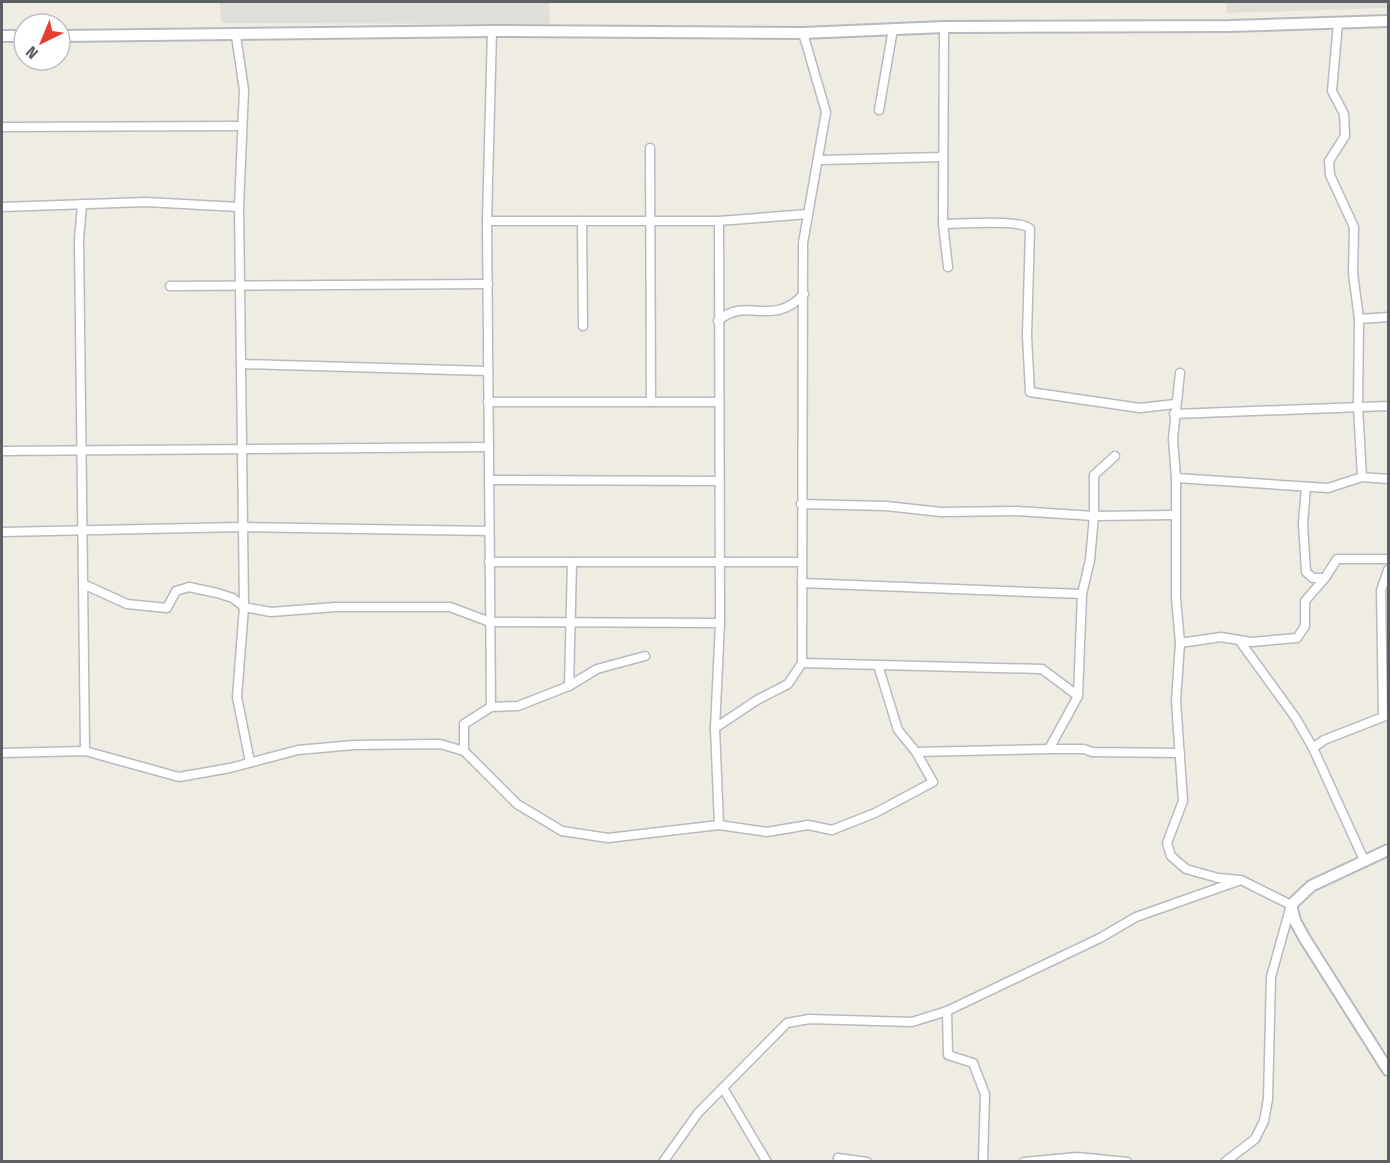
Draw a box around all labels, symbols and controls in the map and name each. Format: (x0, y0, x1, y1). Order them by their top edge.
north arrow (12, 12, 72, 72)
text: N (22, 42, 42, 63)

